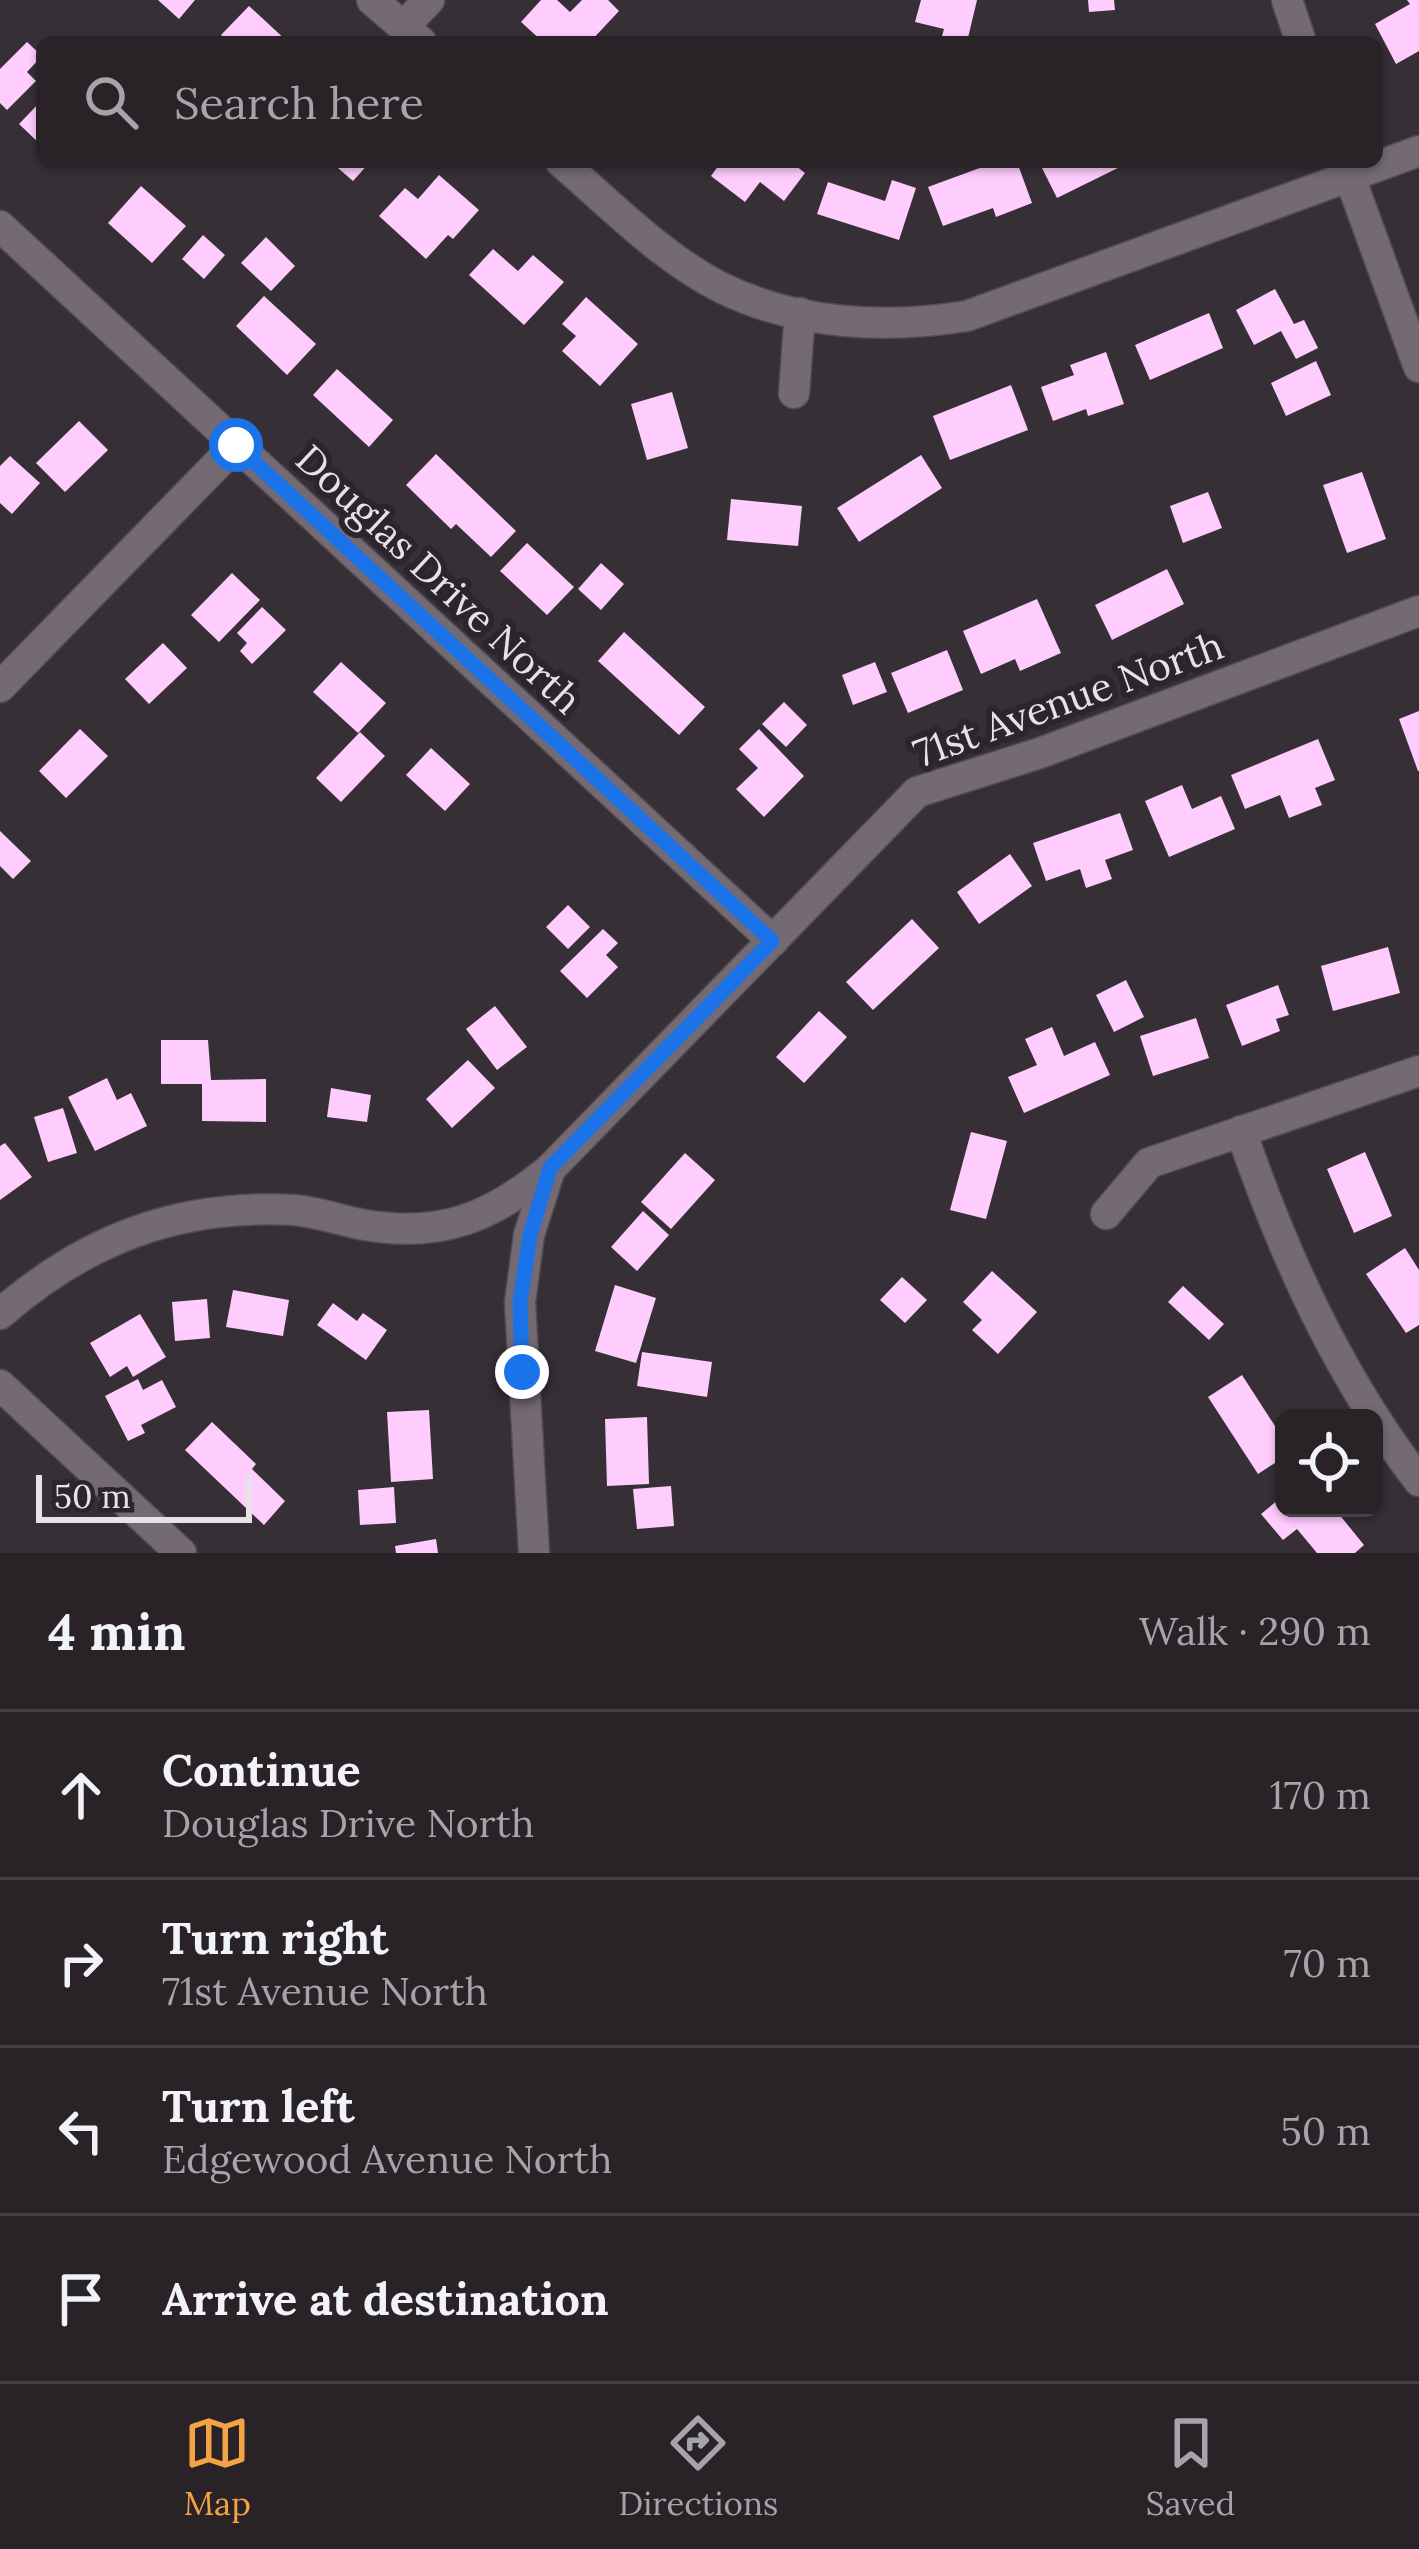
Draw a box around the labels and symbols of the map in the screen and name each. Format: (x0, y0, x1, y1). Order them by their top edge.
route start (209, 418, 263, 472)
street label: Douglas Drive North (286, 434, 592, 724)
street label: 71st Avenue North (906, 620, 1230, 778)
route end (495, 1345, 549, 1399)
scale bar (36, 1469, 252, 1522)

